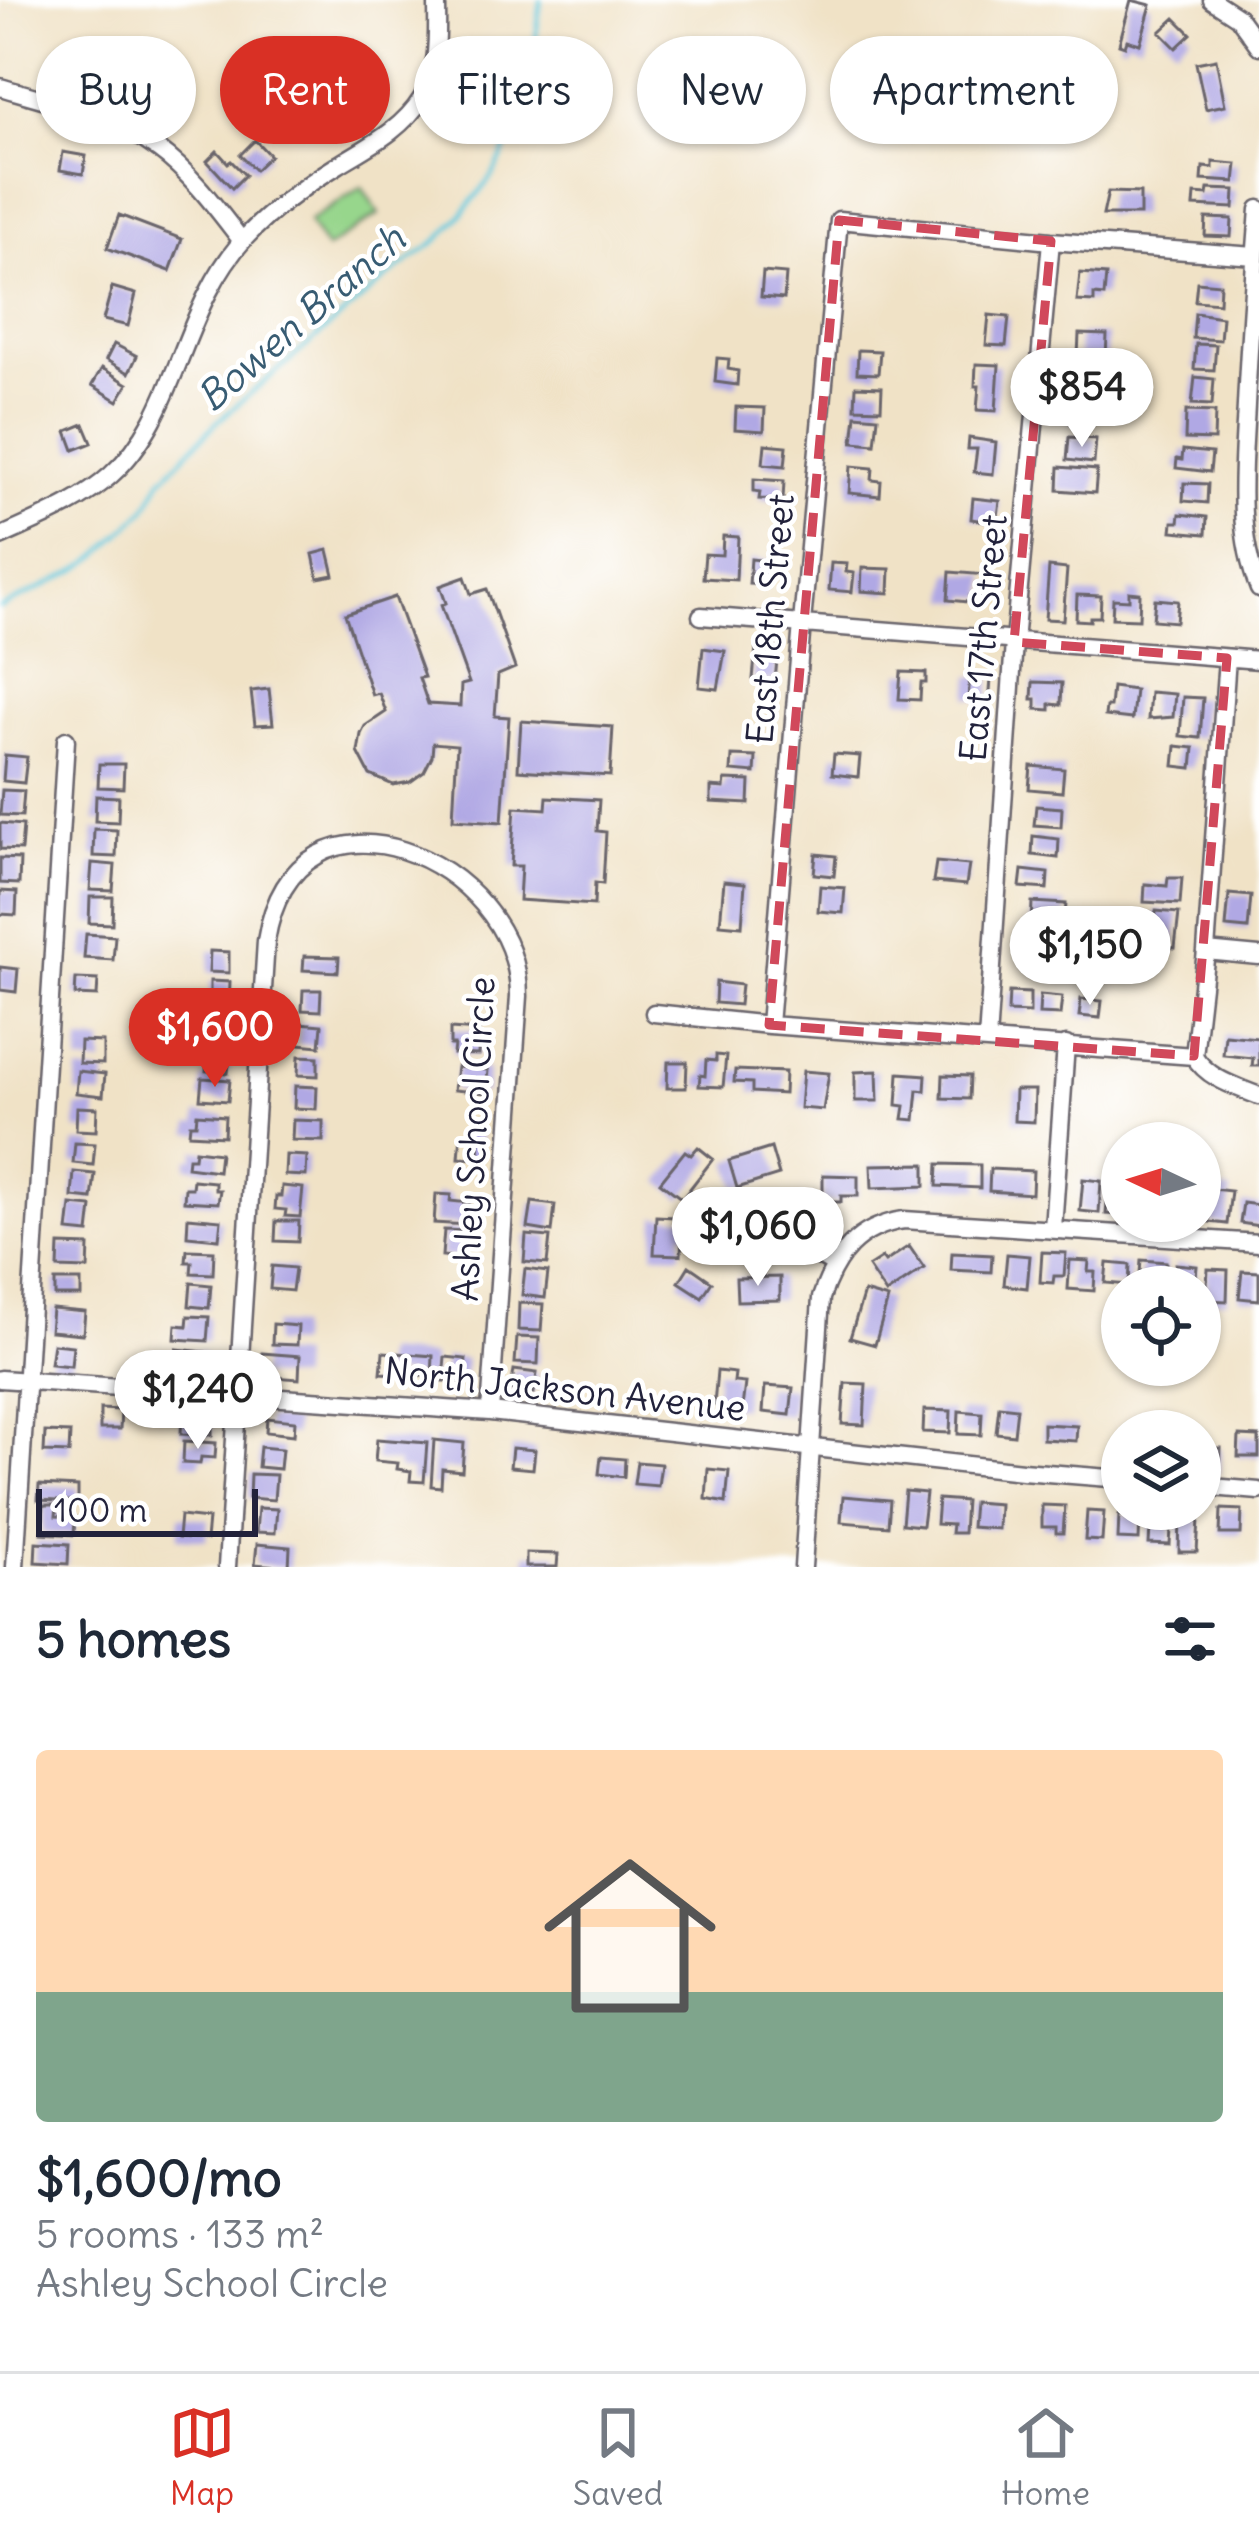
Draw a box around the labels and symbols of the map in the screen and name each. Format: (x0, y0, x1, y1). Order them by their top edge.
water label: Bowen Branch (187, 214, 416, 422)
pin: $854 (1011, 348, 1153, 450)
street label: East 18th Street (737, 492, 804, 746)
street label: East 17th Street (950, 513, 1017, 763)
pin: $1,150 (992, 906, 1188, 1008)
street label: Ashley School Circle (443, 976, 504, 1302)
pin: $1,600 (117, 988, 313, 1090)
north arrow (1101, 1122, 1221, 1242)
pin: $1,060 (660, 1187, 856, 1289)
street label: North Jackson Avenue (382, 1348, 748, 1431)
pin: $1,240 (100, 1350, 296, 1452)
scale bar (36, 1483, 258, 1536)

